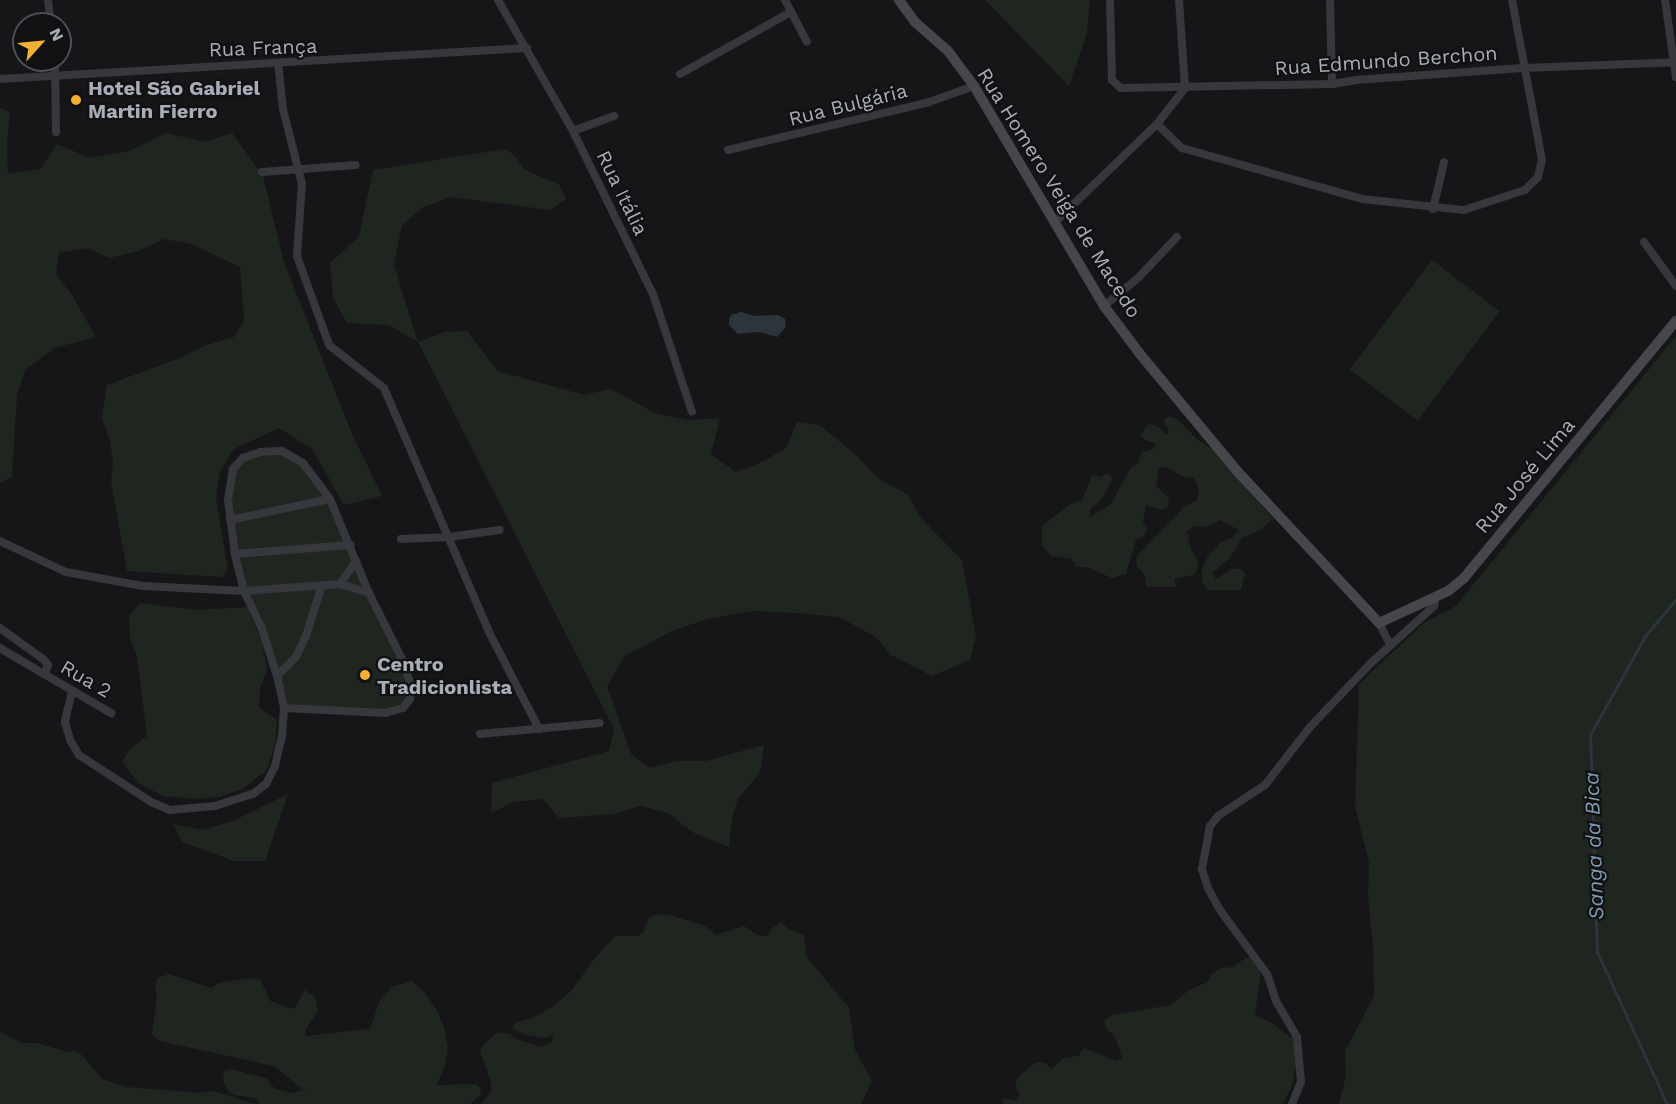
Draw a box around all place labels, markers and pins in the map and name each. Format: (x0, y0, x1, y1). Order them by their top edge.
place label: Hotel São Gabriel Martin Fierro (88, 77, 260, 124)
marker: Hotel São Gabriel Martin Fierro (69, 93, 83, 107)
place label: Centro Tradicionlista (377, 652, 512, 699)
marker: Centro Tradicionlista (358, 668, 372, 682)

